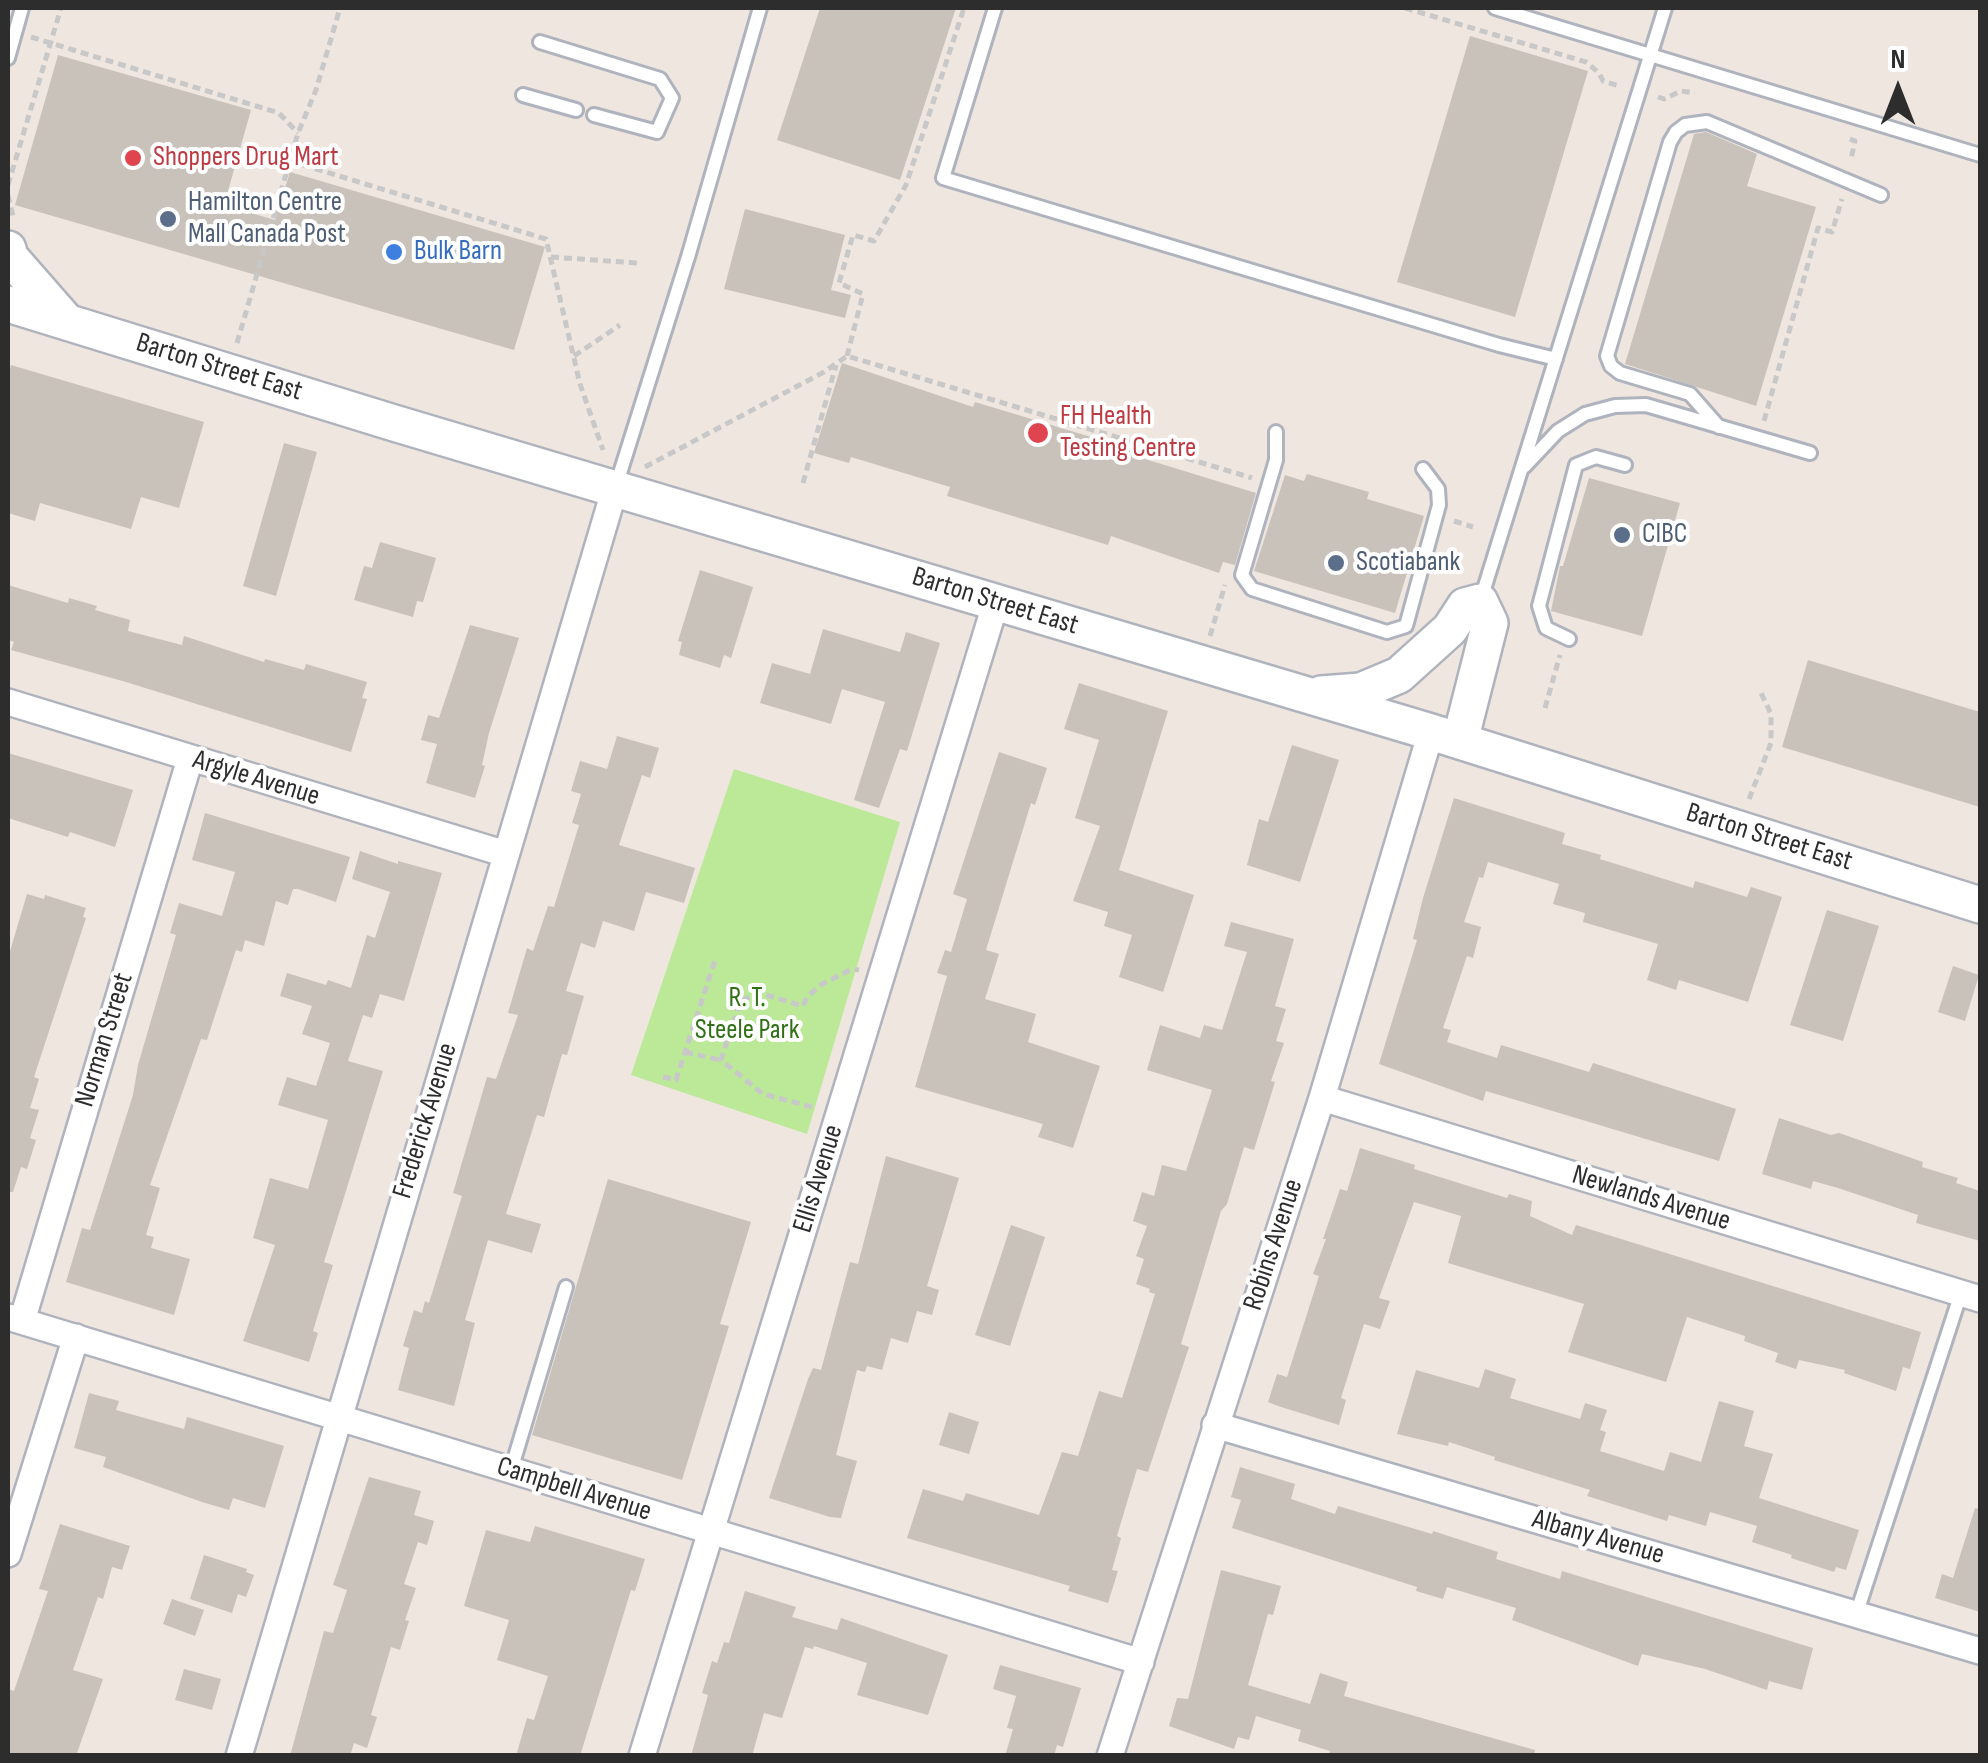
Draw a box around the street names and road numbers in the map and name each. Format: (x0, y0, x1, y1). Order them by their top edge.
street label: Barton Street East (132, 327, 306, 409)
street label: Barton Street East (908, 561, 1082, 643)
street label: Argyle Avenue (189, 744, 323, 814)
street label: Barton Street East (1682, 797, 1856, 879)
street label: Norman Street (69, 969, 141, 1111)
street label: Frederick Avenue (386, 1039, 466, 1203)
street label: Ellis Avenue (787, 1121, 851, 1237)
street label: Newlands Avenue (1568, 1159, 1734, 1239)
street label: Robins Avenue (1237, 1175, 1311, 1315)
street label: Campbell Avenue (493, 1451, 655, 1529)
street label: Albany Avenue (1528, 1503, 1668, 1573)

